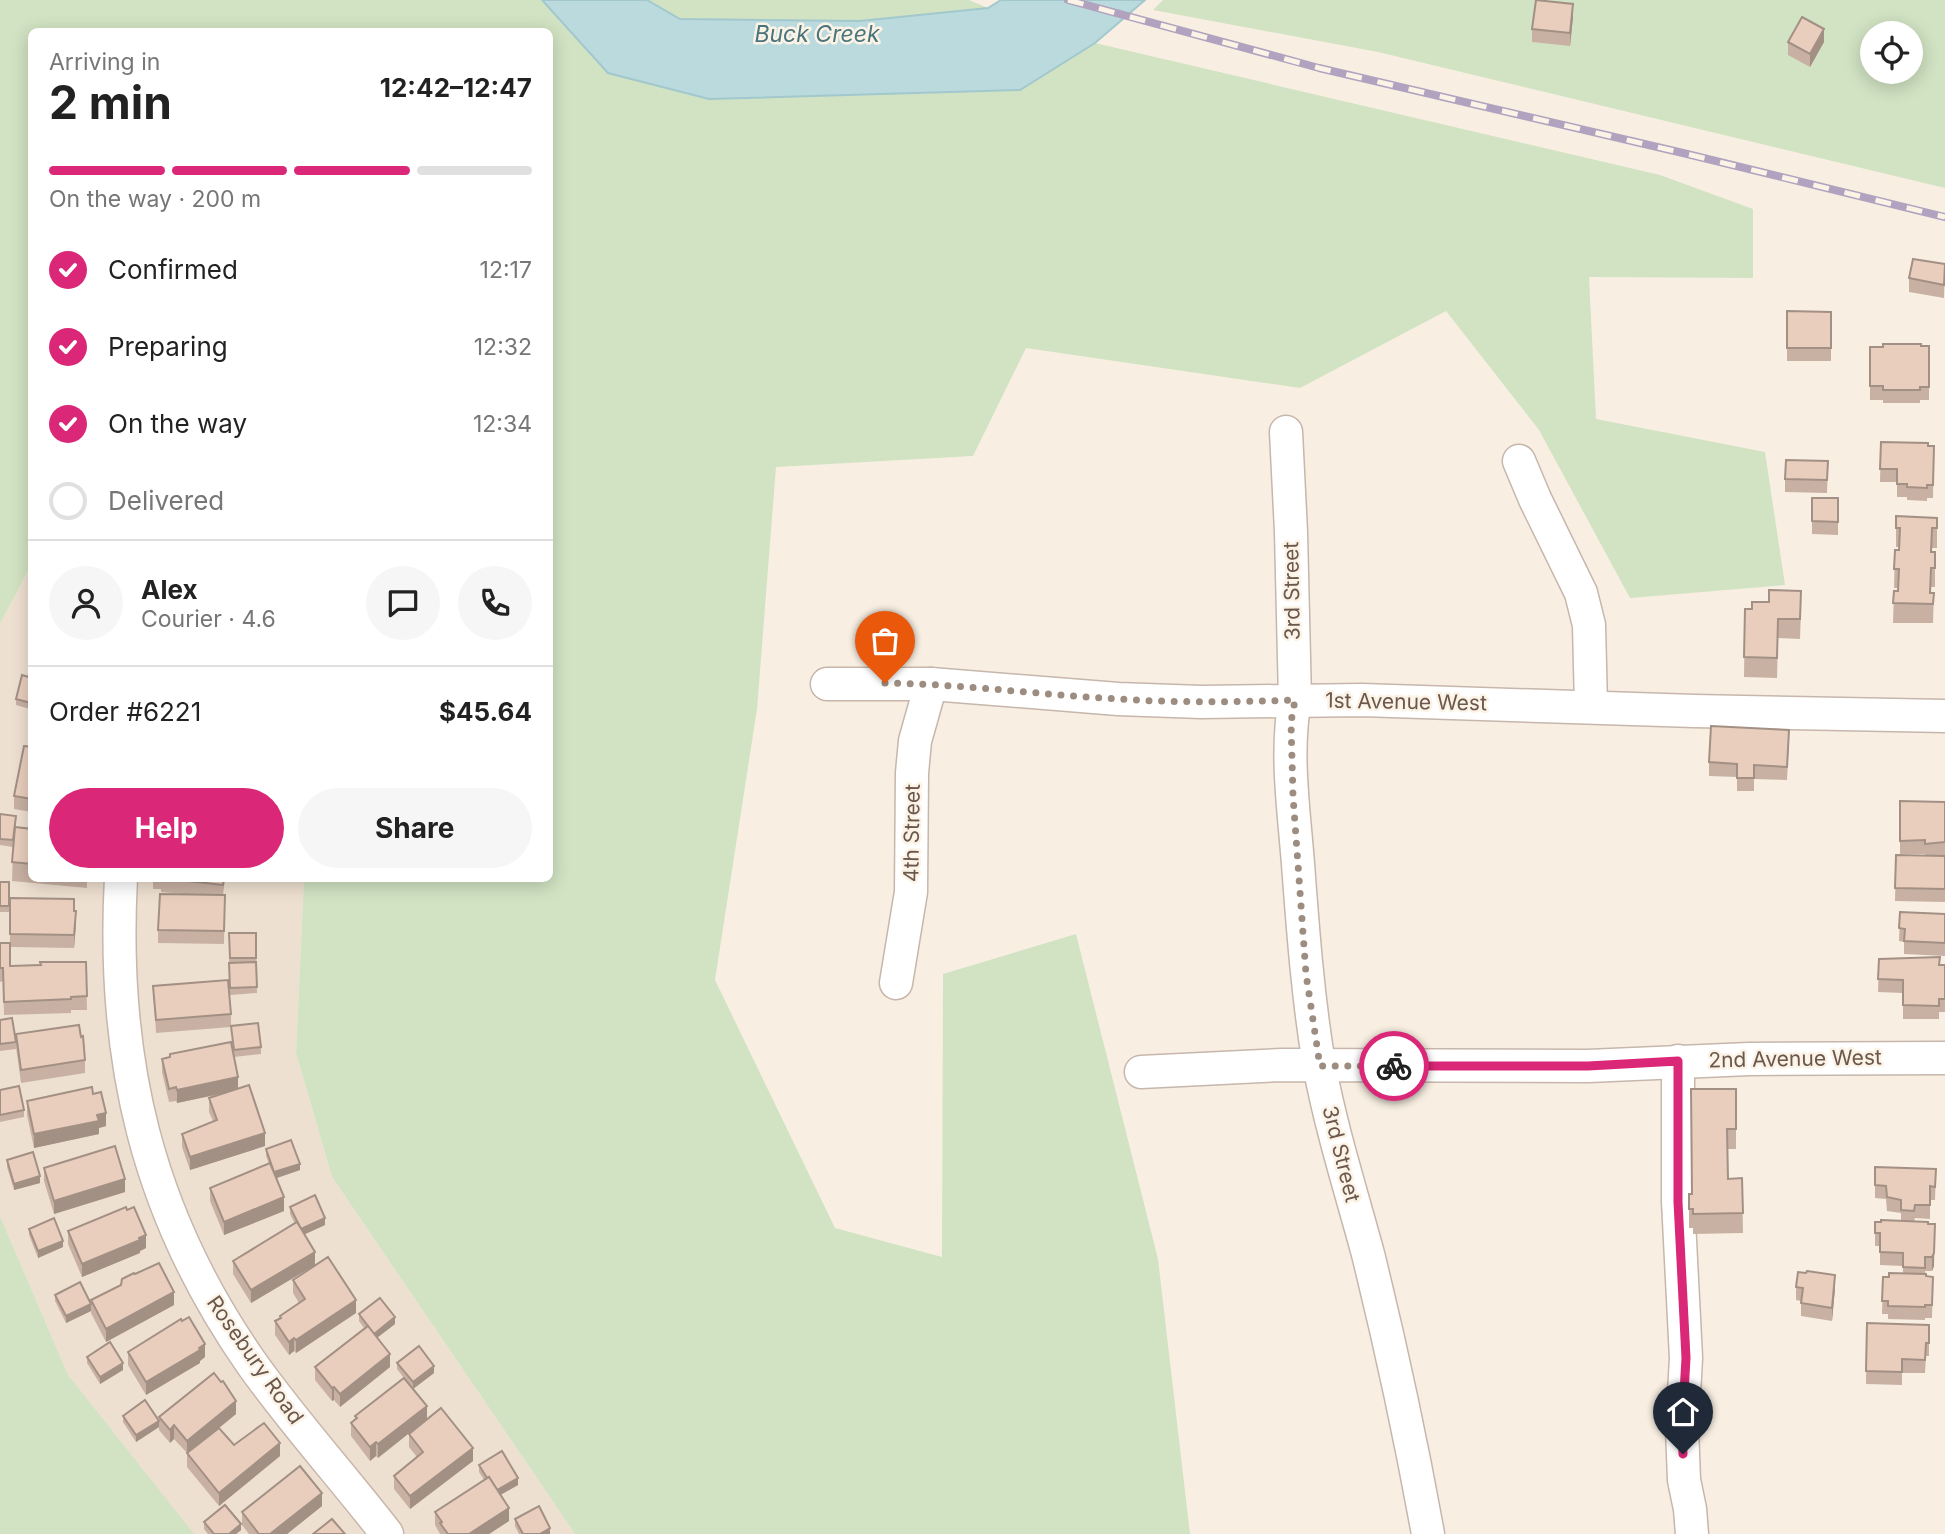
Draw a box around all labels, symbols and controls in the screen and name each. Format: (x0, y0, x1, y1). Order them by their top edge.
water label: Buck Creek (754, 20, 880, 48)
map controls (1860, 21, 1923, 84)
button: locate (1860, 21, 1923, 84)
text: Arriving in (49, 48, 160, 76)
text: 12:42–12:47 (380, 72, 532, 103)
text: 2 min (49, 74, 172, 130)
text: On the way · 200 m (49, 185, 261, 213)
icon: check (49, 251, 87, 289)
text: Confirmed (108, 254, 238, 285)
text: 12:17 (480, 256, 532, 284)
icon: check (49, 328, 87, 366)
text: Preparing (108, 331, 228, 362)
text: 12:32 (474, 333, 532, 361)
icon: check (49, 405, 87, 443)
text: On the way (108, 408, 247, 439)
text: 12:34 (473, 410, 532, 438)
text: Delivered (108, 485, 224, 516)
street label: 3rd Street (1278, 541, 1305, 641)
button: person (49, 566, 123, 640)
button: chat (366, 566, 440, 640)
button: phone (458, 566, 532, 640)
text: Alex (141, 574, 198, 605)
text: Courier · 4.6 (141, 605, 276, 633)
pin (855, 611, 915, 683)
icon: bag (866, 622, 904, 660)
street label: 1st Avenue West (1325, 688, 1487, 715)
text: Order #6221 (49, 696, 201, 727)
text: $45.64 (439, 696, 532, 727)
street label: 4th Street (898, 784, 925, 882)
button: Help (49, 788, 284, 868)
button: Share (298, 788, 532, 868)
courier (1359, 1031, 1429, 1101)
street label: 2nd Avenue West (1708, 1044, 1882, 1073)
icon: bike (1375, 1047, 1413, 1085)
street label: 3rd Street (1317, 1103, 1366, 1205)
street label: Rosebury Road (202, 1291, 309, 1429)
pin (1653, 1382, 1713, 1454)
icon: home (1664, 1393, 1702, 1431)

